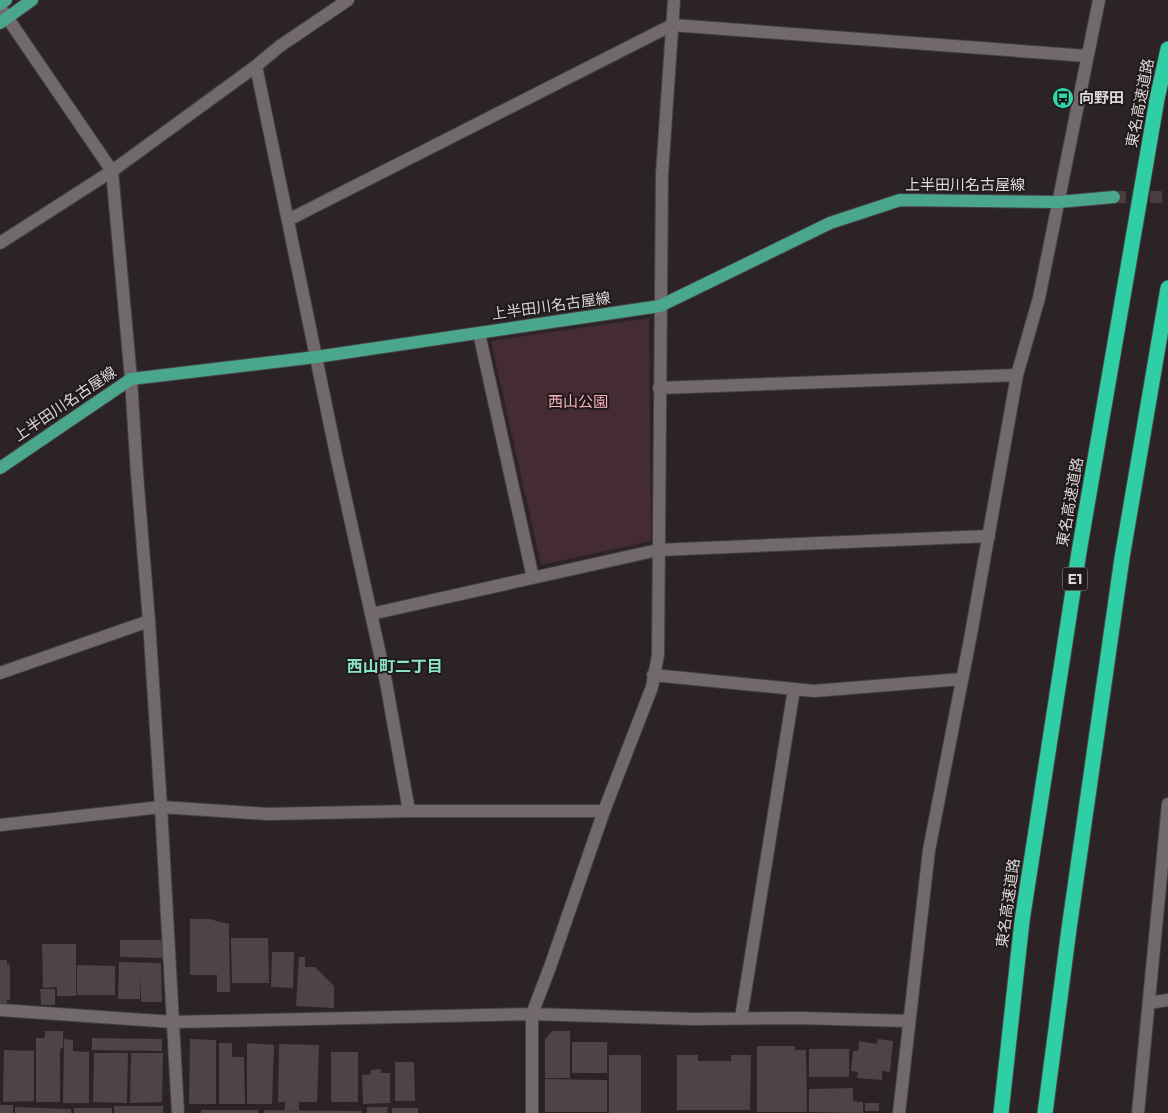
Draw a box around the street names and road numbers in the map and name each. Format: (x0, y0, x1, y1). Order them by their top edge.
street label: 東名高速道路 (1122, 57, 1157, 149)
street label: 上半田川名古屋線 (905, 175, 1025, 194)
street label: 上半田川名古屋線 (490, 288, 612, 323)
street label: 上半田川名古屋線 (10, 362, 120, 445)
street label: 東名高速道路 (1052, 456, 1087, 548)
road number: E1 (1062, 568, 1088, 590)
street label: 東名高速道路 (992, 857, 1023, 949)

